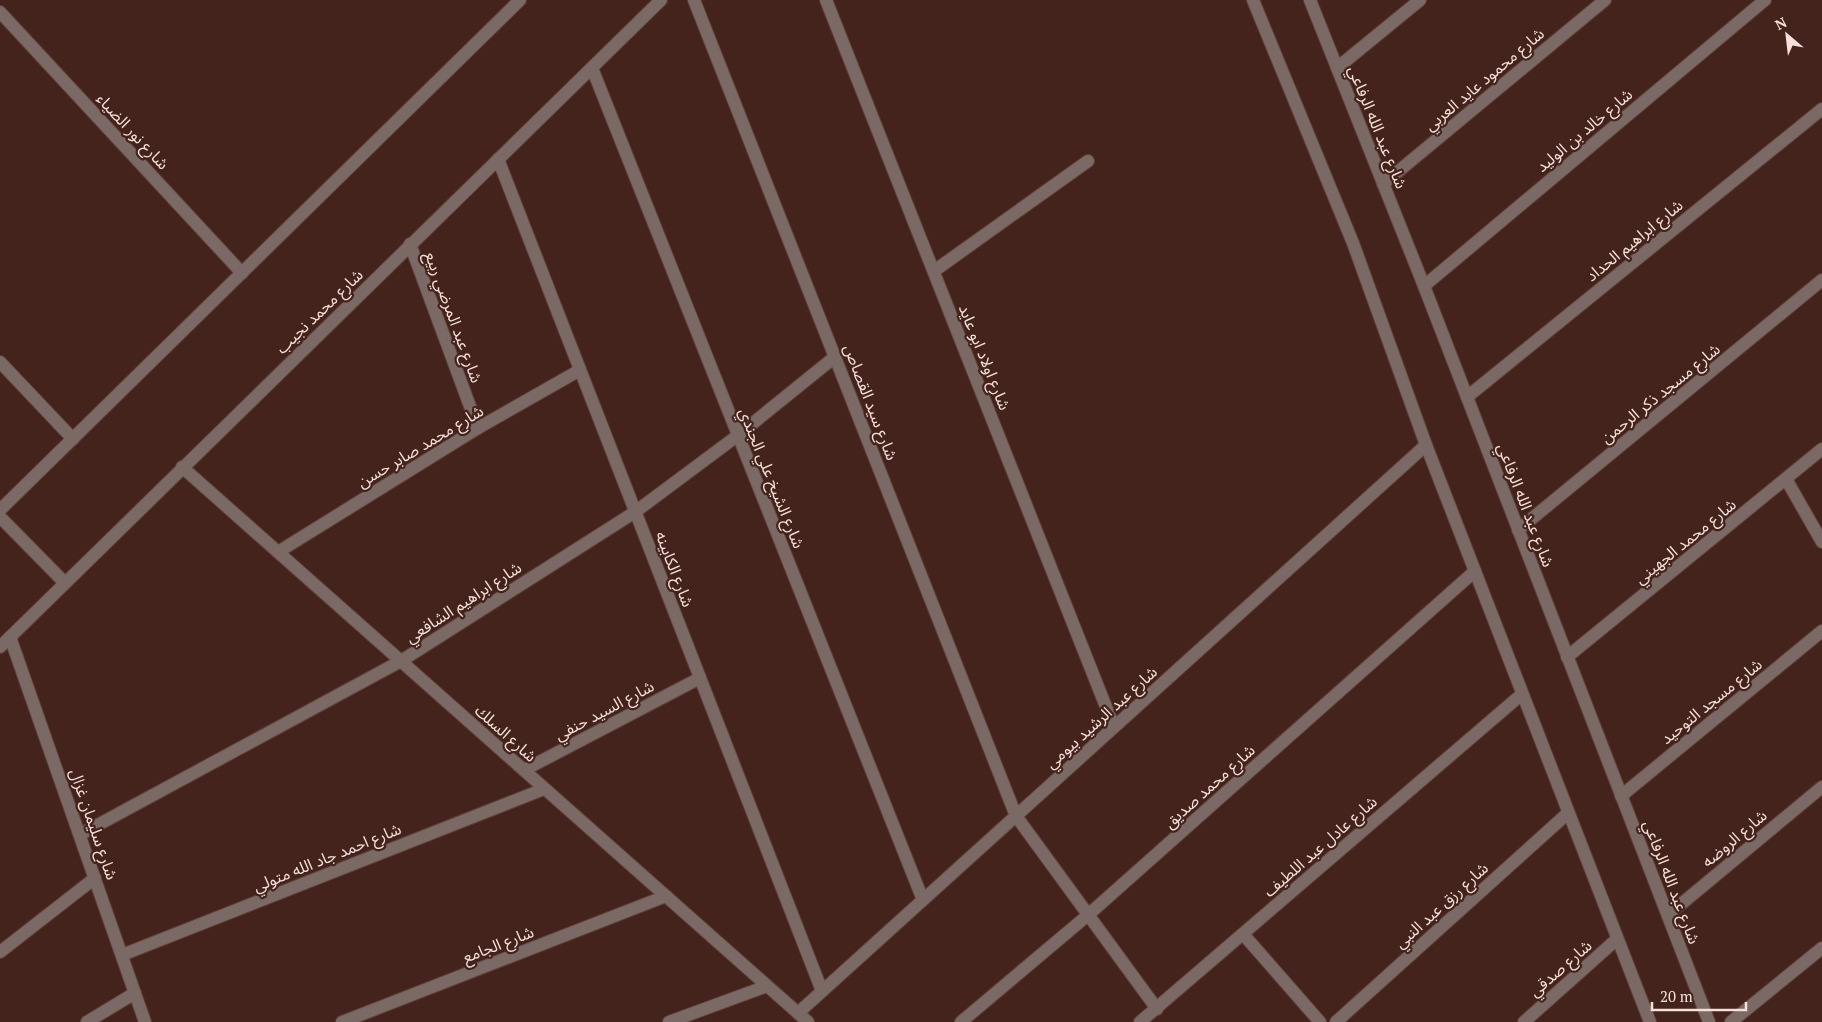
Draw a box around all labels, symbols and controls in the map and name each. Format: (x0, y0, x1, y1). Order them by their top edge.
north arrow (1762, 10, 1812, 60)
text: N (1772, 12, 1790, 34)
street label: شارع محمود عايد العربي (1419, 22, 1550, 137)
street label: شارع عبد الله الرفاعي (1341, 62, 1413, 193)
street label: شارع خالد بن الوليد (1531, 83, 1638, 178)
street label: شارع نور الضياء (90, 88, 174, 175)
street label: شارع ابراهيم الحداد (1581, 194, 1688, 288)
street label: شارع عبد المرضي ربيع (418, 248, 488, 386)
street label: شارع محمد نجيب (271, 264, 369, 360)
street label: شارع اولاد ابو عايد (952, 301, 1016, 414)
street label: شارع مسجد ذكر الرحمن (1596, 338, 1726, 450)
street label: شارع سيد القصاص (837, 341, 903, 464)
street label: شارع محمد صابر حسن (353, 400, 488, 494)
street label: شارع الشيخ علي الجندي (732, 404, 810, 552)
street label: شارع عبد الله الرفاعي (1490, 440, 1560, 571)
street label: شارع محمد الجهيني (1630, 493, 1742, 590)
street label: شارع الكابينه (649, 528, 699, 611)
street label: شارع ابراهيم الشافعي (401, 556, 526, 650)
street label: شارع مسجد التوحيد (1655, 653, 1768, 750)
street label: شارع عبد الرشيد بيومي (1040, 661, 1163, 775)
street label: شارع السيد حنفي (550, 675, 658, 747)
street label: شارع السلك (469, 699, 542, 768)
street label: شارع محمد صديق (1159, 739, 1261, 834)
street label: شارع سليمان غزال (63, 766, 123, 883)
street label: شارع عادل عبد اللطيف (1258, 790, 1383, 903)
street label: شارع الروضه (1697, 804, 1773, 873)
street label: شارع احمد جاد الله متولي (250, 817, 405, 899)
street label: شارع عبد الله الرفاعي (1636, 817, 1706, 948)
street label: شارع رزق عبد النبي (1389, 857, 1494, 955)
street label: شارع الجامع (459, 920, 538, 970)
street label: شارع صدقي (1524, 934, 1598, 1003)
scale bar (1652, 980, 1746, 1012)
text: 20 m (1660, 986, 1693, 1006)

